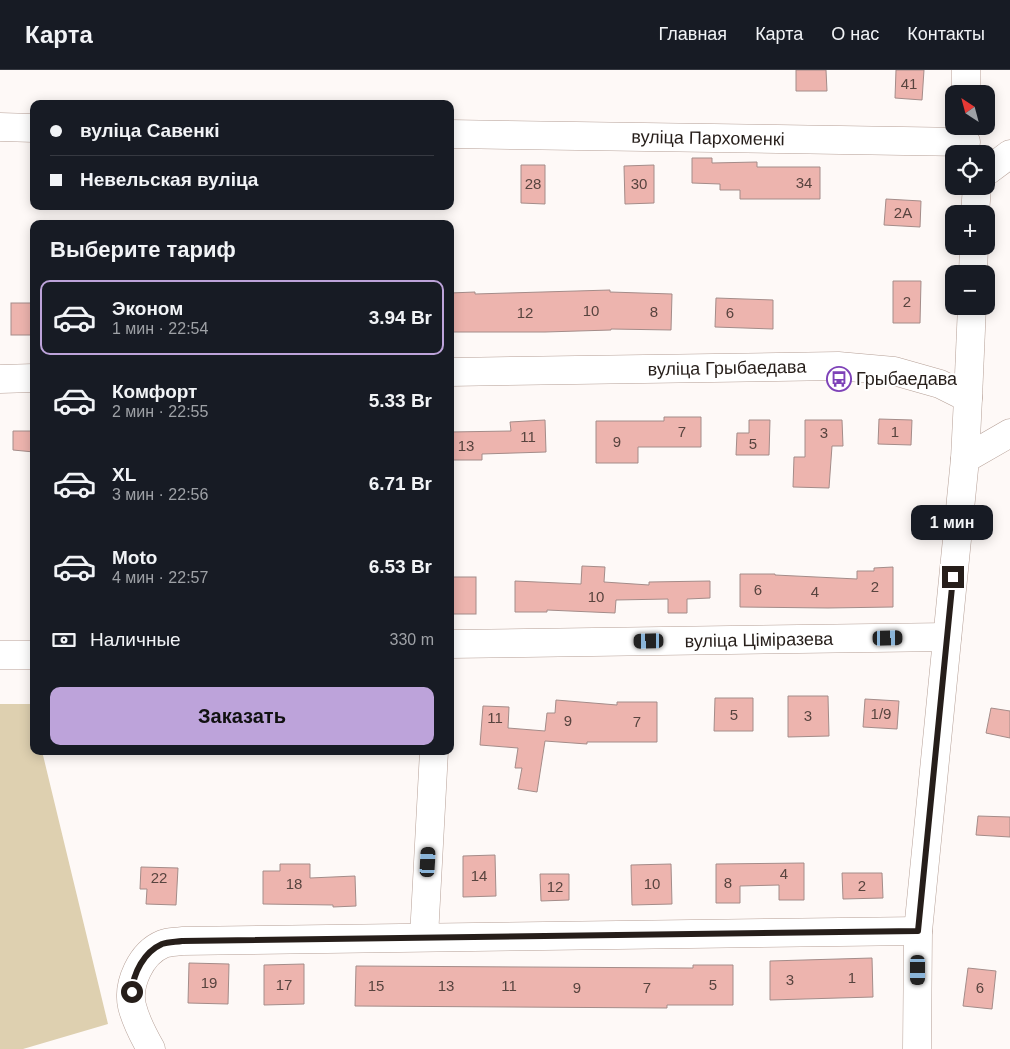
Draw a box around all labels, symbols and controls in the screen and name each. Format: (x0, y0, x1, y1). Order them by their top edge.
text: Карта (25, 21, 93, 48)
text: Главная (659, 24, 727, 44)
text: Карта (755, 24, 803, 44)
text: О нас (831, 24, 879, 44)
text: Контакты (907, 24, 985, 44)
house number: 41 (901, 75, 917, 92)
north arrow (945, 85, 995, 135)
map controls (945, 85, 995, 315)
text: вуліца Савенкі (80, 120, 219, 141)
street label: вуліца Пархоменкі (631, 127, 785, 149)
button: locate (945, 145, 995, 195)
text: Невельская вуліца (80, 169, 258, 190)
house number: 34 (796, 174, 812, 191)
house number: 28 (525, 175, 541, 192)
house number: 30 (631, 175, 647, 192)
house number: 2А (894, 204, 912, 221)
button: + (945, 205, 995, 255)
text: Выберите тариф (50, 237, 236, 262)
button: − (945, 265, 995, 315)
house number: 2 (903, 293, 911, 310)
icon: car (52, 295, 97, 340)
text: Эконом (112, 298, 183, 319)
house number: 10 (583, 302, 599, 319)
house number: 8 (650, 303, 658, 320)
house number: 12 (517, 304, 533, 321)
house number: 6 (726, 304, 734, 321)
text: 3.94 Br (369, 307, 432, 328)
text: 1 мин · 22:54 (112, 320, 208, 337)
street label: вуліца Грыбаедава (647, 357, 807, 379)
bus stop icon: Грыбаедава (826, 366, 852, 392)
place label: Грыбаедава (856, 369, 958, 389)
icon: car (52, 378, 97, 423)
text: Комфорт (112, 381, 197, 402)
text: 5.33 Br (369, 390, 432, 411)
text: 2 мин · 22:55 (112, 403, 208, 420)
house number: 7 (678, 423, 686, 440)
house number: 1 (891, 423, 899, 440)
house number: 3 (820, 424, 828, 441)
house number: 11 (520, 428, 536, 445)
house number: 9 (613, 433, 621, 450)
house number: 5 (749, 435, 757, 452)
house number: 13 (458, 437, 474, 454)
icon: car (52, 461, 97, 506)
text: XL (112, 464, 136, 485)
text: 6.71 Br (369, 473, 432, 494)
text: 3 мин · 22:56 (112, 486, 208, 503)
callout: 1 мин (912, 504, 994, 540)
text: 1 мин (930, 514, 974, 531)
icon: car (52, 544, 97, 589)
text: Moto (112, 547, 157, 568)
text: 6.53 Br (369, 556, 432, 577)
route end (942, 566, 964, 588)
text: 4 мин · 22:57 (112, 569, 208, 586)
house number: 2 (871, 578, 879, 595)
house number: 6 (754, 581, 762, 598)
house number: 4 (811, 583, 819, 600)
house number: 10 (588, 588, 604, 605)
icon: cash (50, 626, 78, 654)
text: Наличные (90, 629, 181, 650)
street label: вуліца Ціміразева (685, 629, 834, 651)
car (872, 630, 903, 646)
text: 330 m (390, 631, 434, 648)
car (633, 633, 664, 649)
button: Заказать (50, 687, 434, 745)
house number: 1/9 (871, 705, 891, 722)
house number: 5 (730, 706, 738, 723)
house number: 3 (804, 707, 812, 724)
house number: 11 (487, 709, 503, 726)
house number: 9 (564, 712, 572, 729)
house number: 7 (633, 713, 641, 730)
car (419, 847, 436, 877)
house number: 4 (780, 865, 788, 882)
house number: 14 (471, 867, 487, 884)
house number: 22 (151, 869, 167, 886)
house number: 8 (724, 874, 732, 891)
house number: 18 (286, 875, 302, 892)
house number: 10 (644, 875, 660, 892)
house number: 2 (858, 877, 866, 894)
house number: 12 (547, 878, 563, 895)
car (910, 955, 925, 985)
house number: 1 (848, 969, 856, 986)
house number: 3 (786, 971, 794, 988)
house number: 19 (201, 974, 217, 991)
house number: 17 (276, 976, 292, 993)
house number: 5 (709, 976, 717, 993)
house number: 15 (368, 977, 384, 994)
house number: 13 (438, 977, 454, 994)
house number: 11 (501, 977, 517, 994)
house number: 9 (573, 979, 581, 996)
house number: 7 (643, 979, 651, 996)
house number: 6 (976, 979, 984, 996)
route start (121, 981, 143, 1003)

